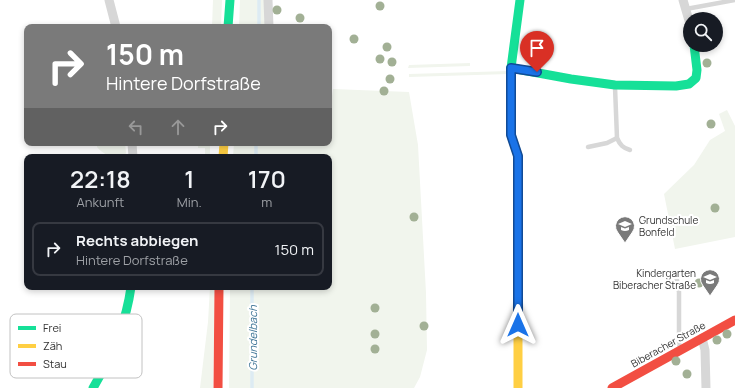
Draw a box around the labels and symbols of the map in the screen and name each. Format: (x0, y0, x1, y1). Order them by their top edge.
pin (520, 31, 554, 72)
place label: Grundschule Bonfeld (639, 213, 698, 239)
school or university icon: Grundschule Bonfeld (614, 215, 636, 243)
place label: Kindergarten Biberacher Straße (613, 266, 696, 292)
school or university icon: Kindergarten Biberacher Straße (699, 268, 721, 296)
position arrow (497, 304, 539, 346)
water label: Grundelbach (245, 305, 260, 371)
legend (10, 314, 142, 378)
street label: Biberacher Straße (628, 318, 708, 370)
text: Frei (43, 320, 61, 335)
text: Zäh (43, 338, 62, 353)
text: Stau (43, 356, 67, 371)

